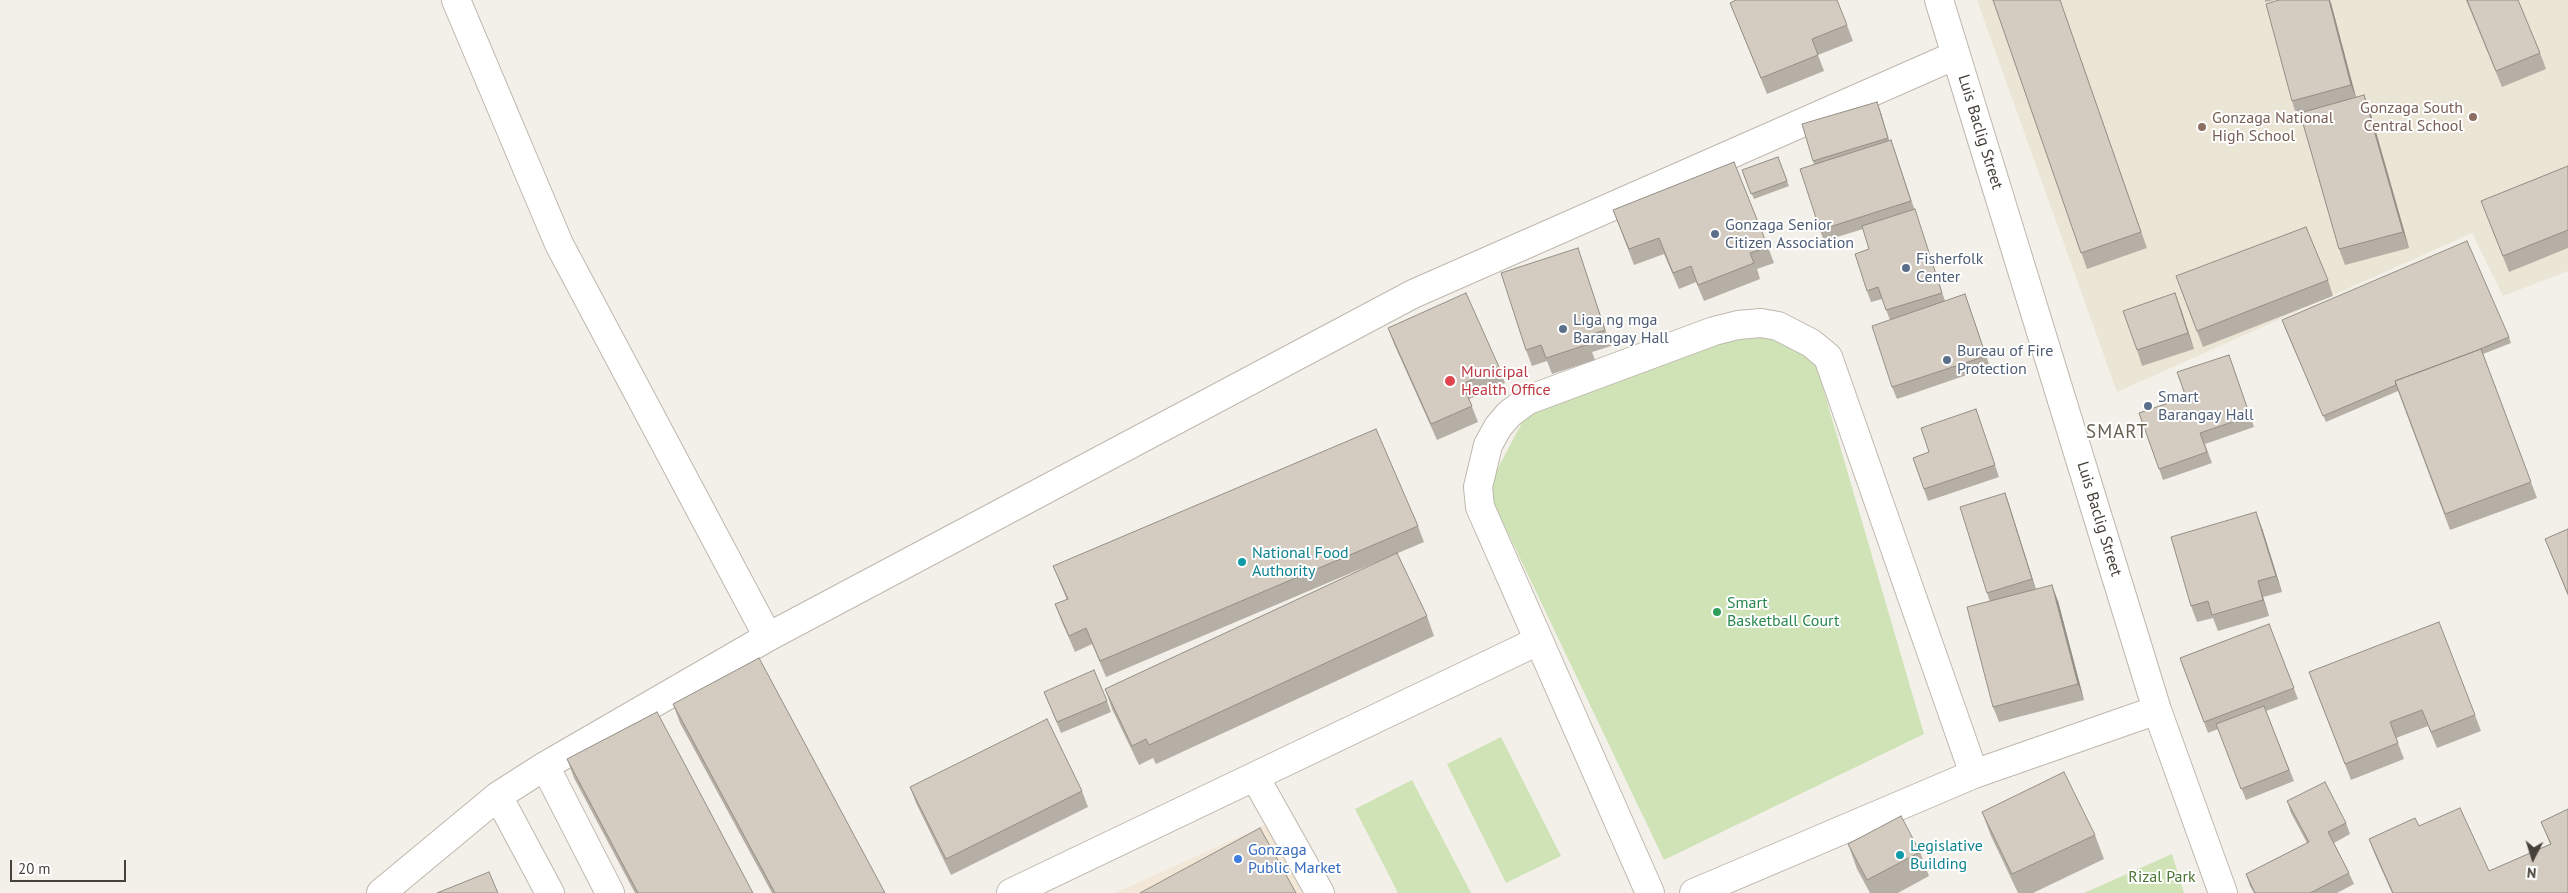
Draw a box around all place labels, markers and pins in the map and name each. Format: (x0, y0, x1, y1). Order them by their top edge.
place label: Gonzaga South Central School (2360, 98, 2463, 136)
place label: Gonzaga National High School (2212, 108, 2333, 146)
marker: Gonzaga South Central School (2467, 111, 2479, 123)
marker: Gonzaga National High School (2196, 121, 2208, 133)
place label: Gonzaga Senior Citizen Association (1725, 215, 1854, 253)
marker: Gonzaga Senior Citizen Association (1709, 228, 1721, 240)
place label: Fisherfolk Center (1916, 249, 1983, 287)
marker: Fisherfolk Center (1900, 262, 1912, 274)
place label: Liga ng mga Barangay Hall (1573, 310, 1669, 348)
marker: Liga ng mga Barangay Hall (1557, 323, 1569, 335)
place label: Bureau of Fire Protection (1957, 341, 2053, 379)
marker: Bureau of Fire Protection (1941, 354, 1953, 366)
place label: Municipal Health Office (1461, 362, 1551, 400)
marker: Municipal Health Office (1443, 374, 1457, 388)
place label: Smart Barangay Hall (2158, 387, 2254, 425)
marker: Smart Barangay Hall (2142, 400, 2154, 412)
place label: National Food Authority (1252, 543, 1349, 581)
marker: National Food Authority (1236, 556, 1248, 568)
place label: Smart Basketball Court (1727, 593, 1839, 631)
marker: Smart Basketball Court (1711, 606, 1723, 618)
place label: Legislative Building (1910, 836, 1983, 874)
place label: Gonzaga Public Market (1248, 840, 1341, 878)
marker: Legislative Building (1894, 849, 1906, 861)
marker: Gonzaga Public Market (1232, 853, 1244, 865)

